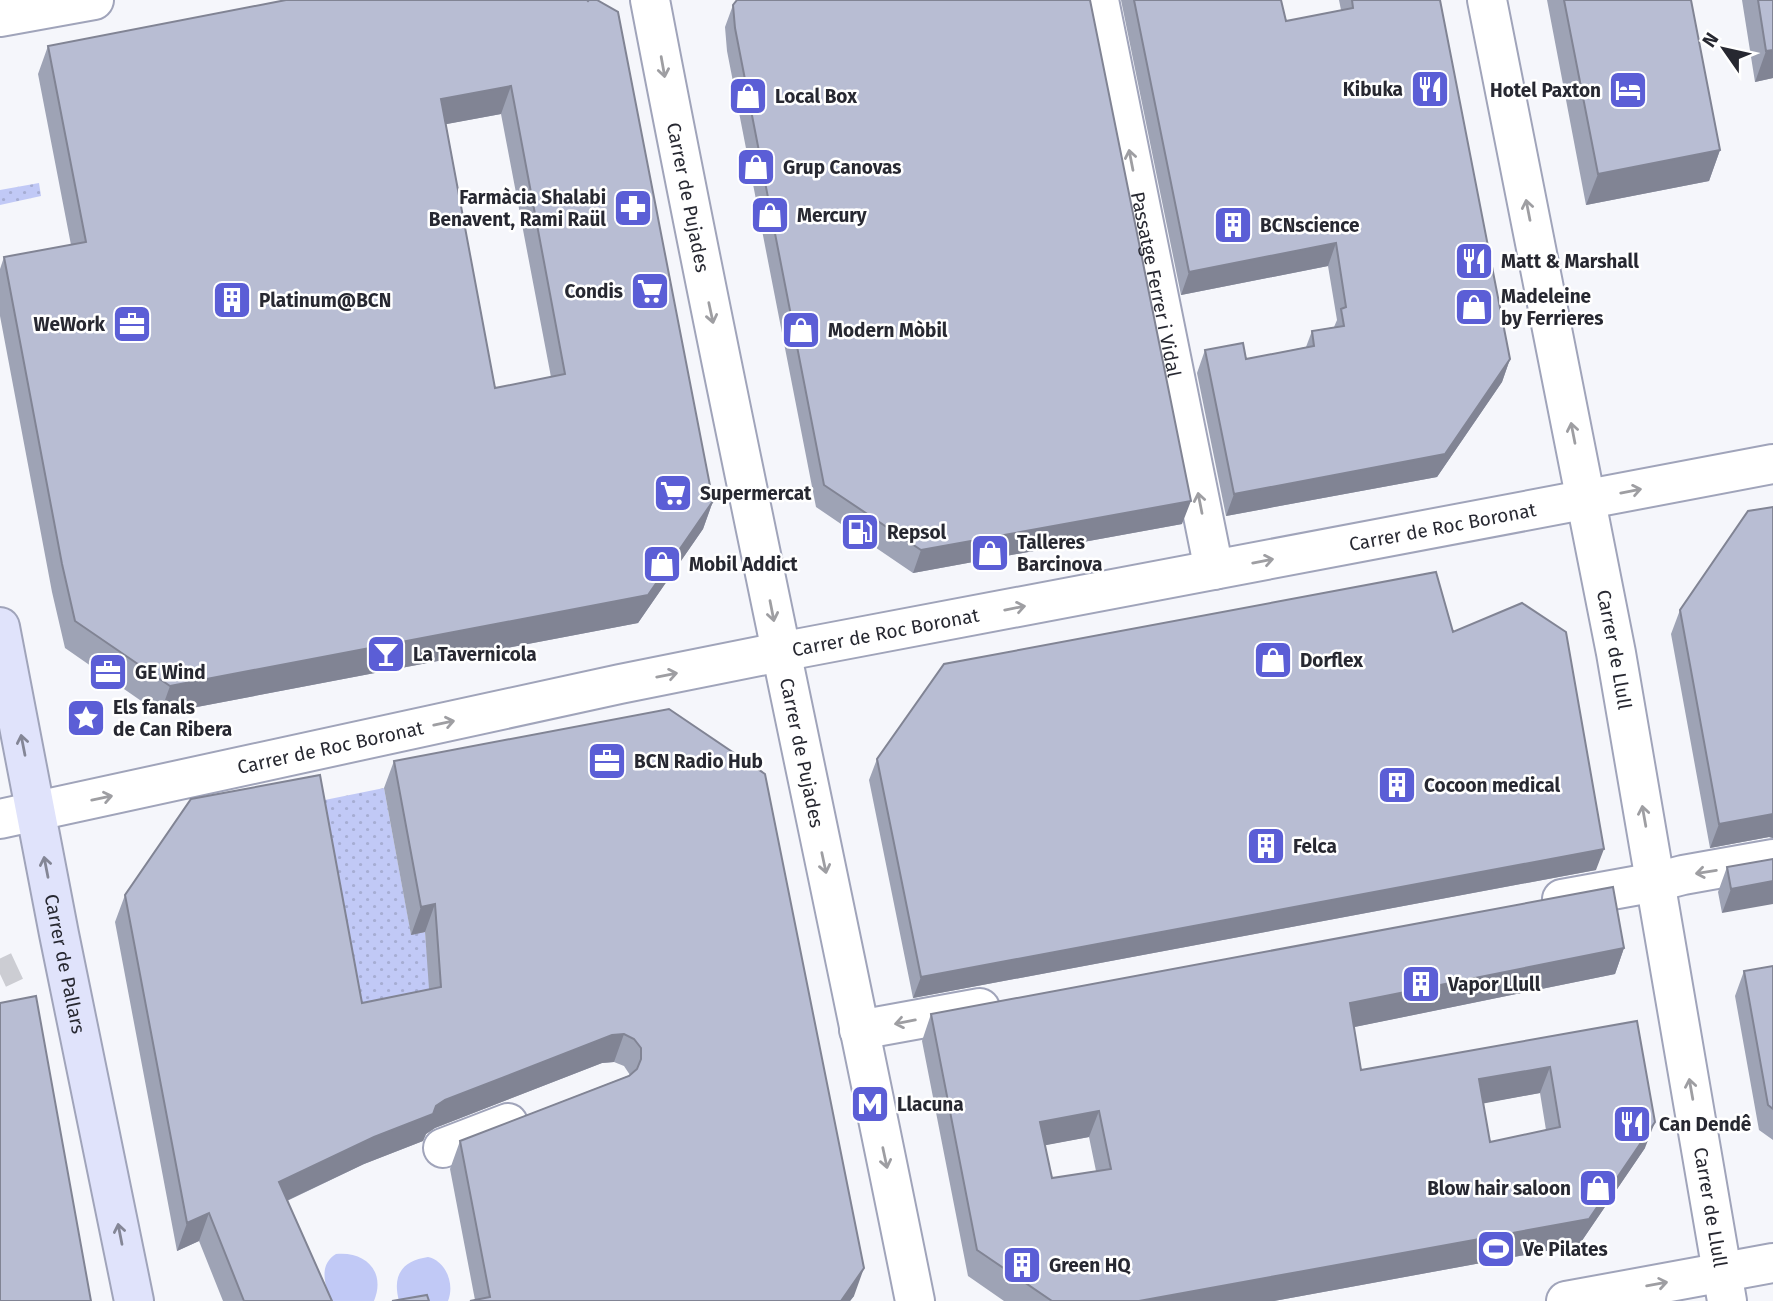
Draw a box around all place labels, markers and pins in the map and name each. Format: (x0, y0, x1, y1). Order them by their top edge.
restaurant icon: Kibuka (1409, 68, 1451, 110)
hotel icon: Hotel Paxton (1607, 69, 1649, 111)
shop icon: Local Box (727, 75, 769, 117)
place label: Kibuka (1343, 78, 1403, 101)
place label: Hotel Paxton (1490, 79, 1601, 102)
place label: Local Box (775, 85, 857, 108)
shop icon: Grup Canovas (735, 146, 777, 188)
place label: Grup Canovas (783, 156, 901, 179)
place label: Farmàcia Shalabi Benavent, Rami Raül (429, 186, 606, 231)
pharmacy icon: Farmàcia Shalabi Benavent, Rami Raül (612, 187, 654, 229)
shop icon: Mercury (749, 194, 791, 236)
place label: Mercury (797, 204, 867, 227)
building icon: BCNscience (1212, 204, 1254, 246)
place label: BCNscience (1260, 214, 1360, 237)
restaurant icon: Matt & Marshall (1453, 240, 1495, 282)
place label: Matt & Marshall (1501, 250, 1639, 273)
supermarket icon: Condis (629, 270, 671, 312)
building icon: Platinum@BCN (211, 279, 253, 321)
place label: Condis (564, 280, 623, 303)
place label: Madeleine by Ferrieres (1501, 285, 1603, 330)
shop icon: Madeleine by Ferrieres (1453, 286, 1495, 328)
place label: Platinum@BCN (259, 289, 391, 312)
office icon: WeWork (111, 303, 153, 345)
shop icon: Modern Mòbil (780, 309, 822, 351)
place label: WeWork (34, 313, 106, 336)
place label: Modern Mòbil (828, 319, 948, 342)
supermarket icon: Supermercat (652, 472, 694, 514)
place label: Supermercat (700, 482, 812, 505)
fuel station icon: Repsol (839, 511, 881, 553)
place label: Repsol (887, 521, 947, 544)
place label: Talleres Barcinova (1017, 531, 1102, 576)
shop icon: Talleres Barcinova (969, 532, 1011, 574)
shop icon: Mobil Addict (641, 543, 683, 585)
place label: Mobil Addict (689, 553, 798, 576)
bar icon: La Tavernicola (365, 633, 407, 675)
shop icon: Dorflex (1252, 639, 1294, 681)
place label: La Tavernicola (413, 643, 537, 666)
place label: Dorflex (1300, 649, 1363, 672)
office icon: GE Wind (87, 651, 129, 693)
place label: GE Wind (135, 661, 206, 684)
place label: Els fanals de Can Ribera (113, 696, 232, 741)
place icon: Els fanals de Can Ribera (65, 697, 107, 739)
office icon: BCN Radio Hub (586, 740, 628, 782)
place label: BCN Radio Hub (634, 750, 763, 773)
building icon: Cocoon medical (1376, 764, 1418, 806)
place label: Cocoon medical (1424, 774, 1560, 797)
building icon: Felca (1245, 825, 1287, 867)
place label: Felca (1293, 835, 1337, 858)
building icon: Vapor Llull (1400, 963, 1442, 1005)
place label: Vapor Llull (1447, 973, 1541, 996)
metro station icon: Llacuna (849, 1083, 891, 1125)
place label: Llacuna (897, 1093, 964, 1116)
restaurant icon: Can Dendê (1611, 1103, 1653, 1145)
place label: Can Dendê (1659, 1113, 1751, 1136)
shop icon: Blow hair saloon (1577, 1167, 1619, 1209)
place label: Blow hair saloon (1427, 1177, 1571, 1200)
sports icon: Ve Pilates (1475, 1228, 1517, 1270)
place label: Ve Pilates (1522, 1238, 1608, 1261)
building icon: Green HQ (1001, 1244, 1043, 1286)
place label: Green HQ (1049, 1254, 1131, 1277)

